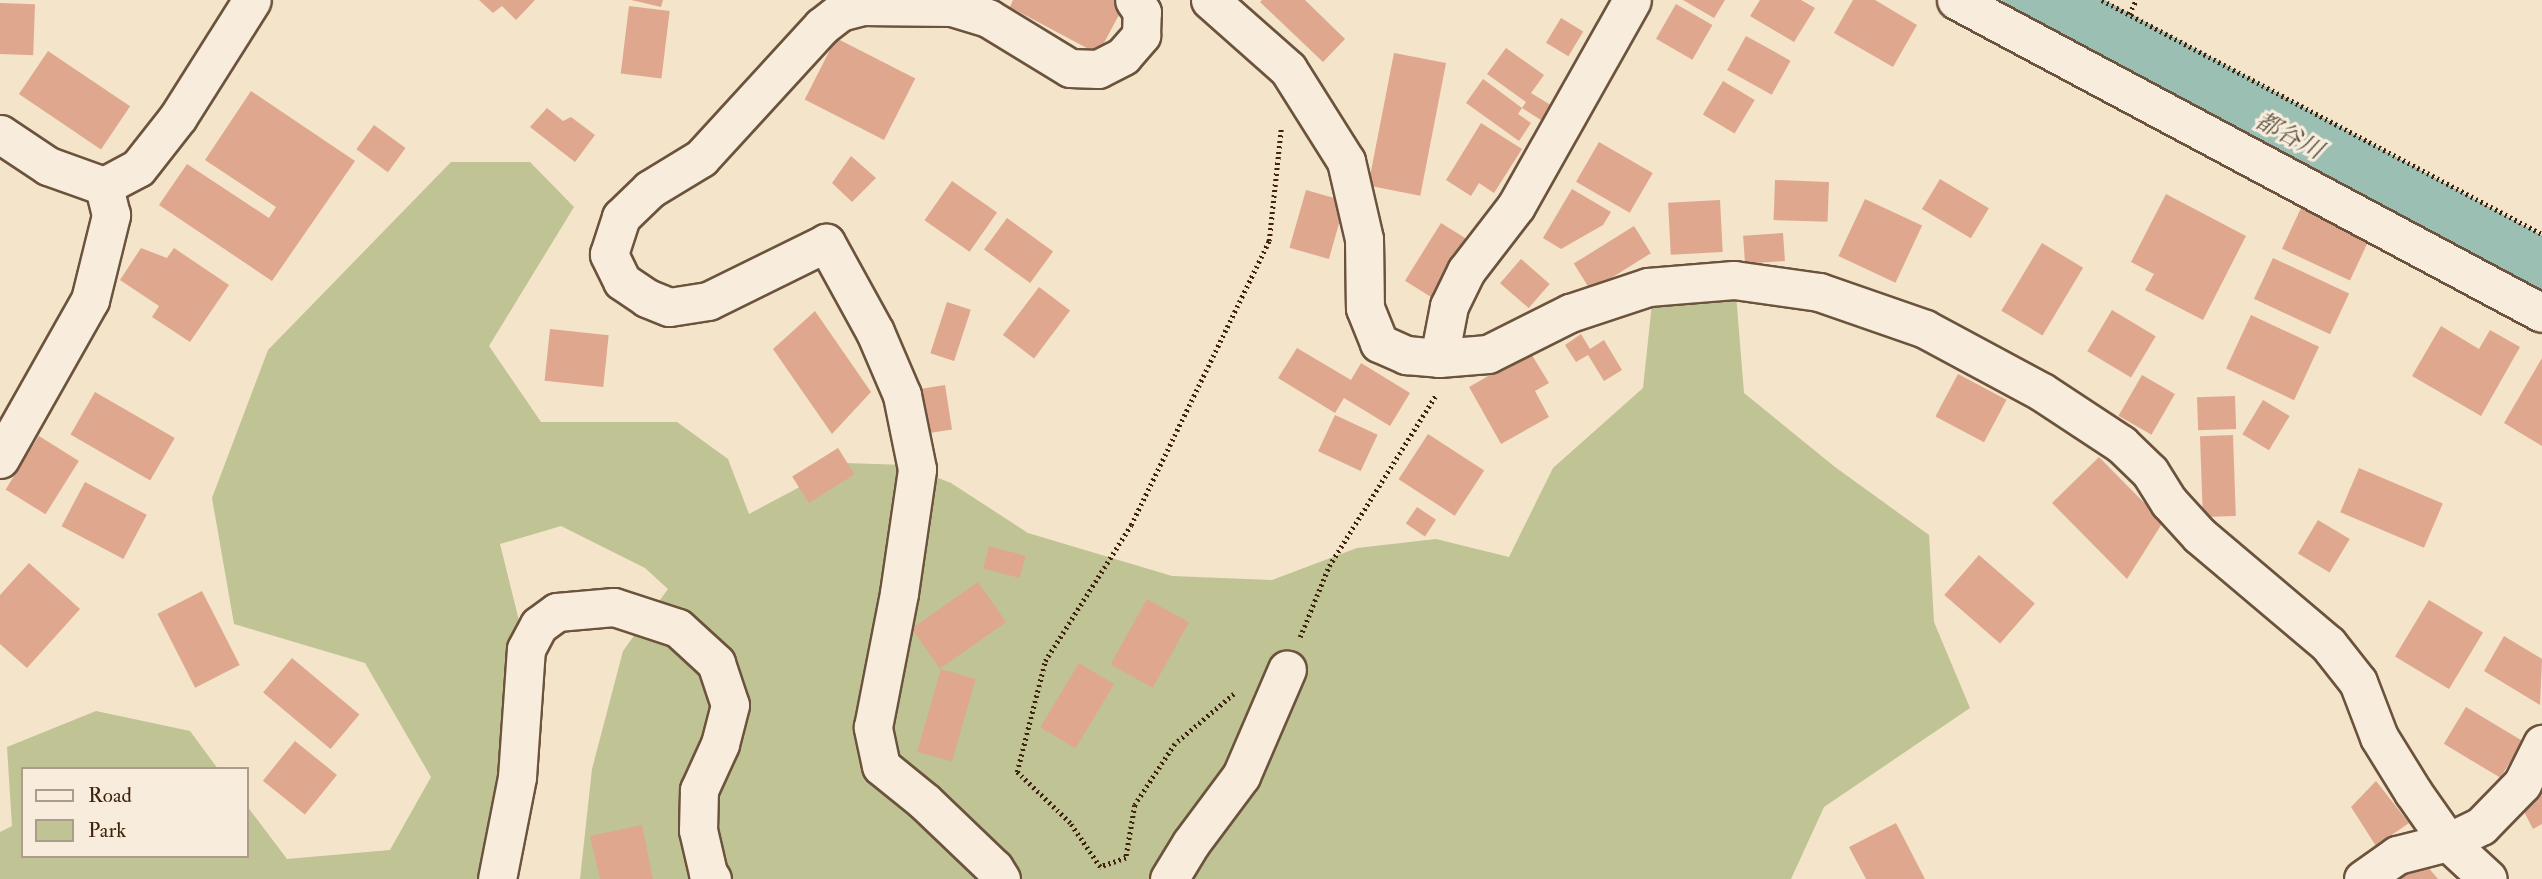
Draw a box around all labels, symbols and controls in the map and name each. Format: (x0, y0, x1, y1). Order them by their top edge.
water label: 都谷川 (2250, 106, 2328, 166)
legend (21, 767, 248, 858)
text: Road (88, 782, 132, 809)
text: Park (88, 817, 126, 844)

